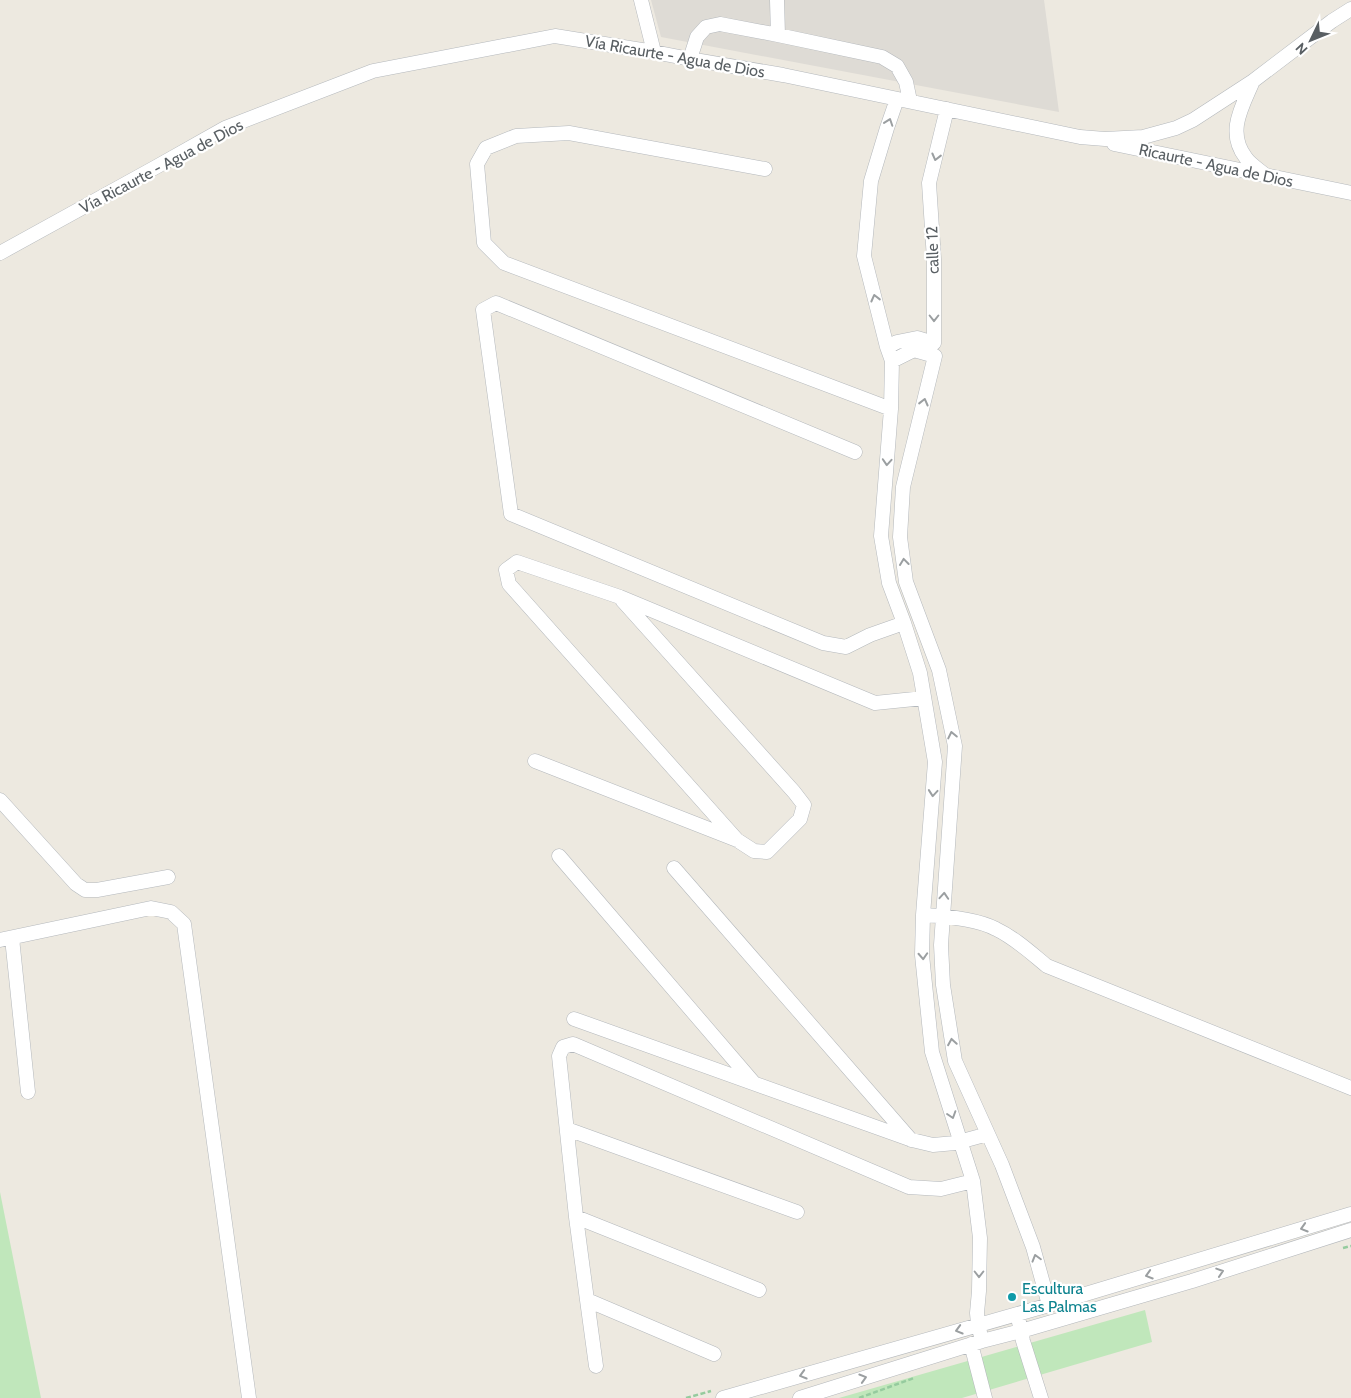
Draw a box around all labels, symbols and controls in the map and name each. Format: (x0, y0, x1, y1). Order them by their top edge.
north arrow (1286, 15, 1336, 65)
street label: Vía Ricaurte - Agua de Dios (583, 31, 767, 82)
text: N (1292, 39, 1311, 59)
street label: Vía Ricaurte - Agua de Dios (76, 115, 247, 218)
one-way arrow (883, 118, 893, 127)
street label: Ricaurte - Agua de Dios (1137, 140, 1295, 191)
one-way arrow (931, 152, 942, 161)
street label: calle 12 (922, 226, 943, 274)
one-way arrow (870, 294, 880, 302)
one-way arrow (929, 314, 939, 322)
one-way arrow (918, 399, 928, 407)
one-way arrow (881, 459, 892, 467)
one-way arrow (899, 558, 909, 566)
one-way arrow (948, 730, 958, 739)
one-way arrow (927, 789, 938, 797)
one-way arrow (939, 892, 950, 900)
one-way arrow (917, 952, 928, 960)
one-way arrow (947, 1038, 957, 1046)
one-way arrow (947, 1110, 957, 1118)
one-way arrow (1301, 1223, 1309, 1233)
one-way arrow (1031, 1253, 1042, 1262)
one-way arrow (1216, 1268, 1224, 1278)
one-way arrow (974, 1270, 985, 1278)
one-way arrow (1145, 1270, 1153, 1280)
place label: Escultura Las Palmas (1022, 1279, 1097, 1316)
marker: Escultura Las Palmas (1006, 1291, 1018, 1303)
one-way arrow (955, 1324, 963, 1334)
one-way arrow (799, 1369, 807, 1379)
one-way arrow (859, 1374, 867, 1384)

